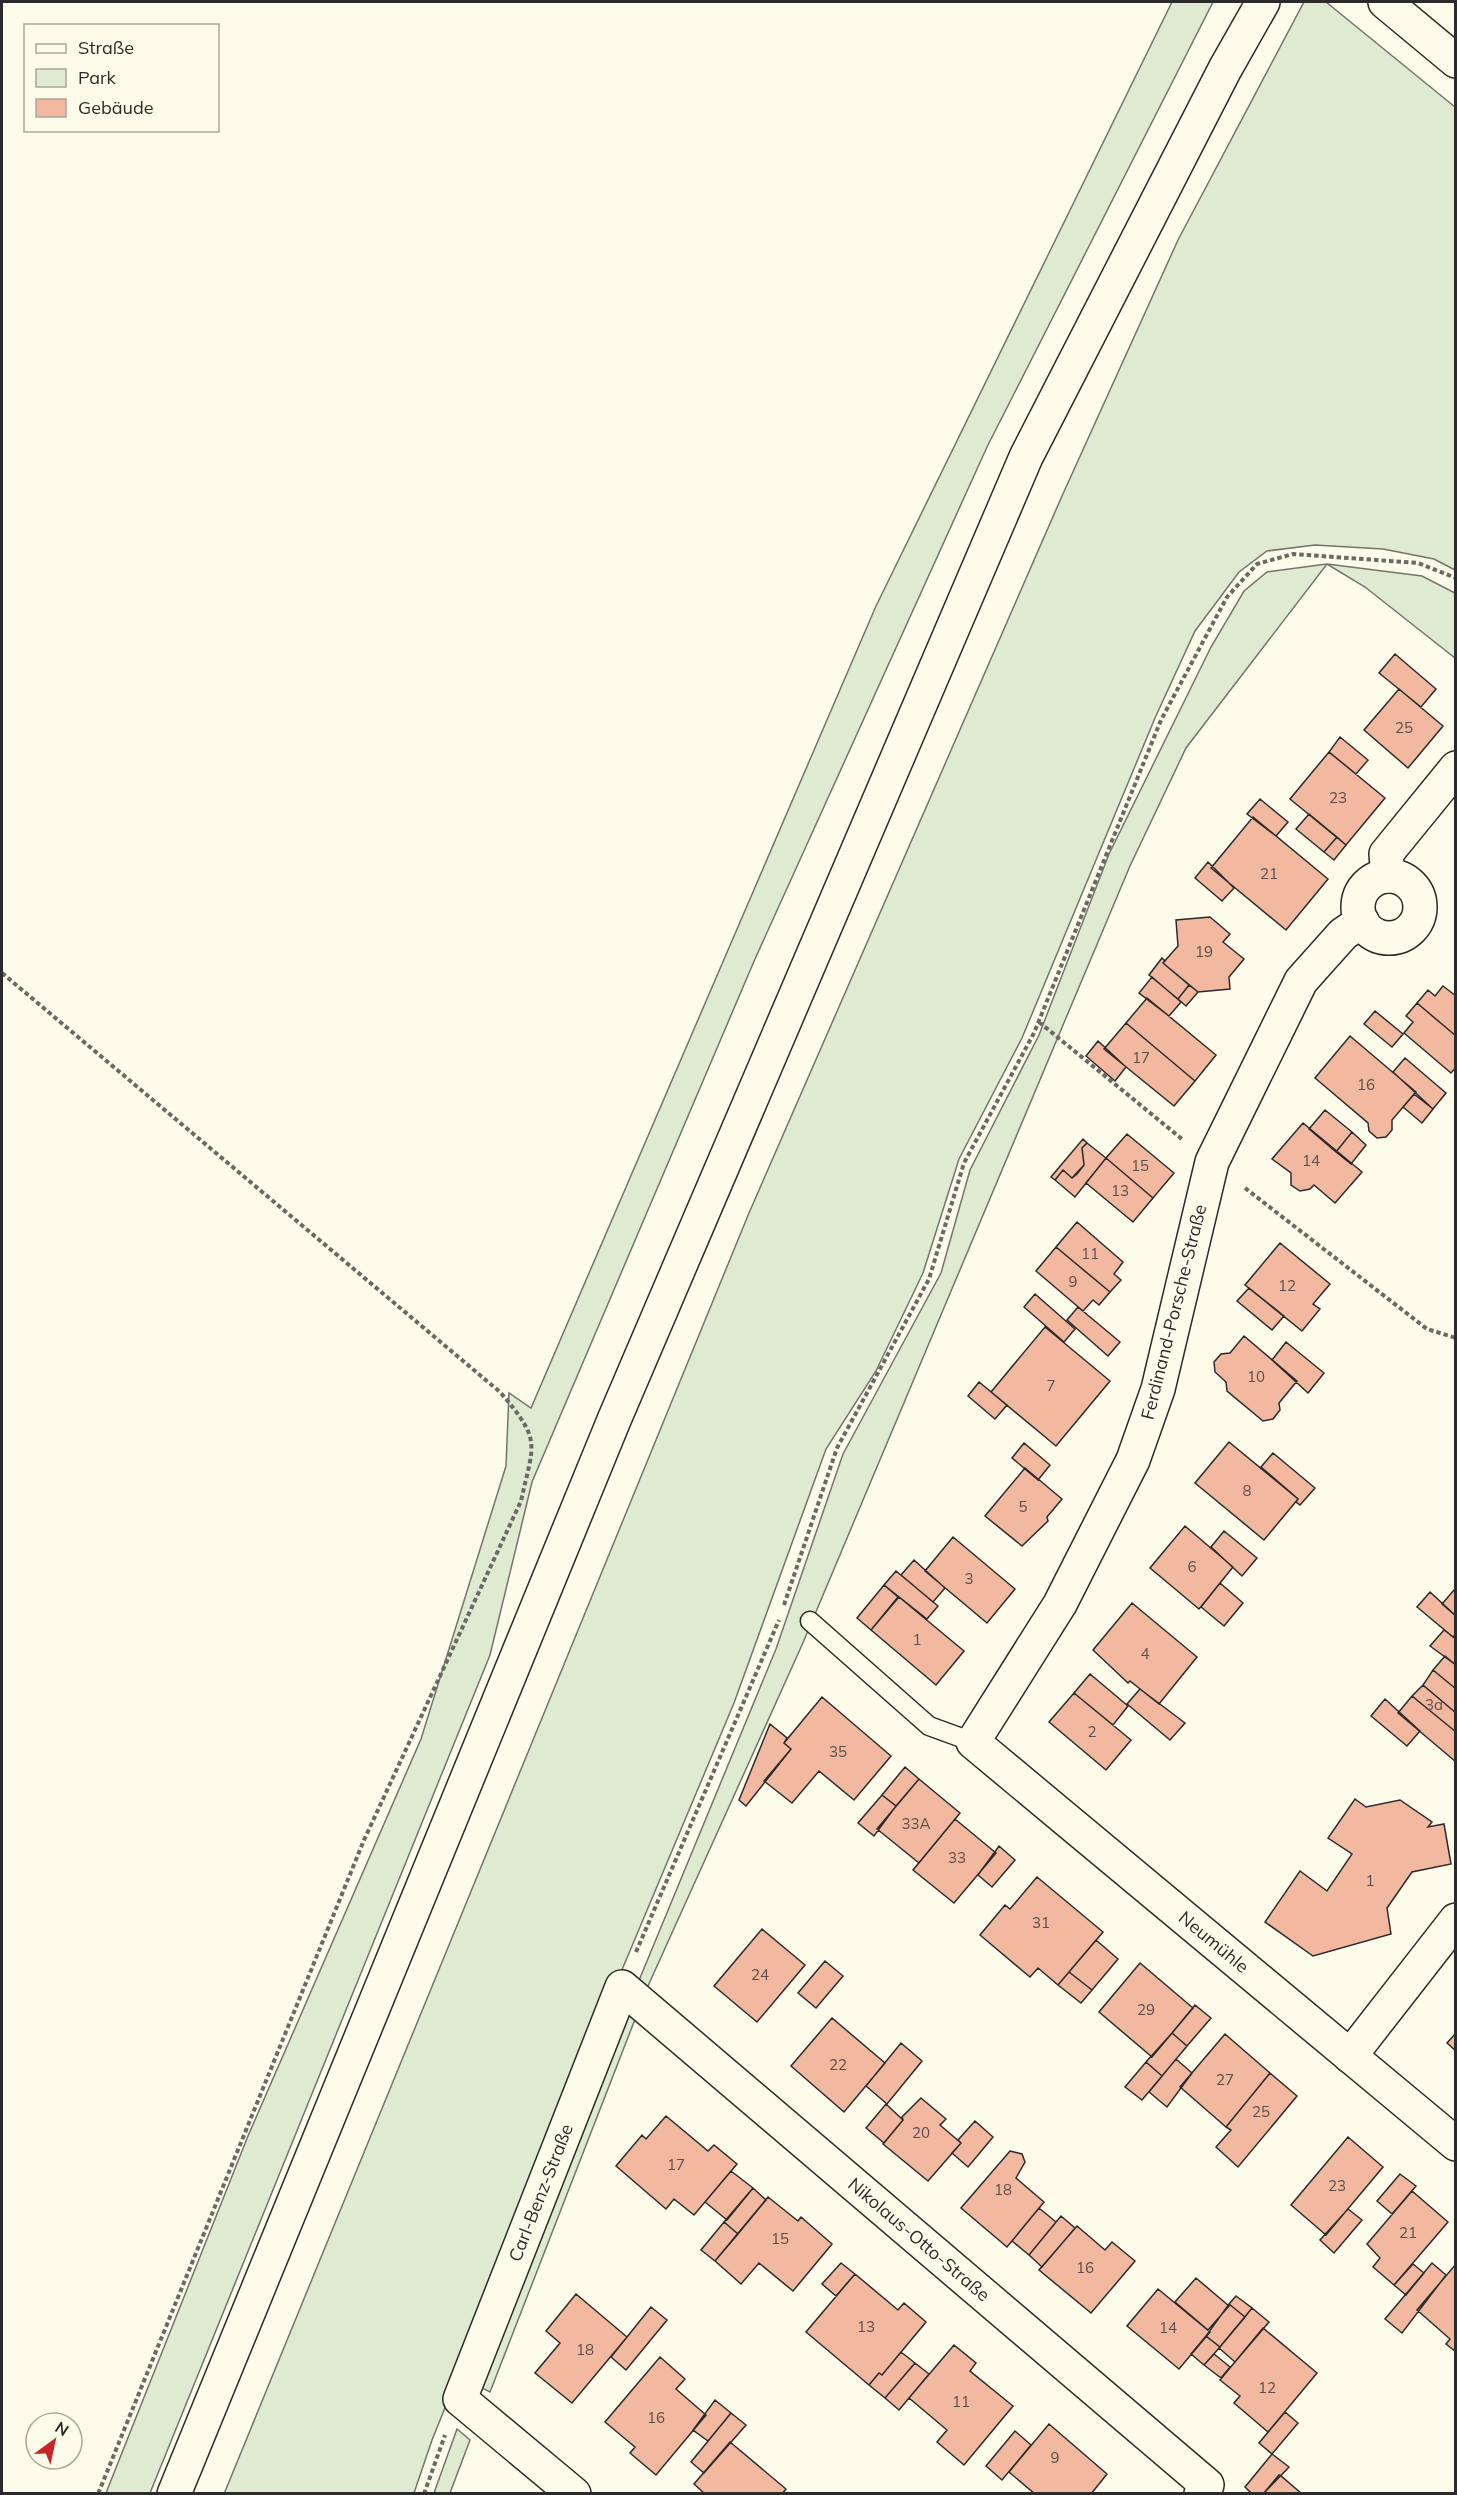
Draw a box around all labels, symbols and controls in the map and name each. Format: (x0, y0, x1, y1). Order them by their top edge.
legend (24, 24, 219, 132)
text: Straße (78, 36, 134, 59)
text: Park (78, 66, 117, 89)
text: Gebäude (78, 96, 154, 119)
house number: 25 (1395, 718, 1413, 737)
house number: 23 (1329, 788, 1347, 807)
house number: 21 (1260, 864, 1278, 883)
house number: 19 (1195, 942, 1213, 961)
house number: 17 (1132, 1048, 1150, 1067)
house number: 16 (1357, 1075, 1375, 1094)
house number: 14 (1302, 1151, 1320, 1170)
house number: 15 (1131, 1156, 1149, 1175)
house number: 13 (1111, 1181, 1129, 1200)
street label: Ferdinand-Porsche-Straße (1136, 1202, 1211, 1422)
house number: 11 (1081, 1244, 1099, 1263)
house number: 9 (1068, 1272, 1078, 1291)
house number: 12 (1278, 1276, 1296, 1295)
house number: 10 (1247, 1367, 1265, 1386)
house number: 7 (1046, 1376, 1056, 1395)
house number: 8 (1242, 1481, 1252, 1500)
house number: 5 (1018, 1497, 1028, 1516)
house number: 6 (1187, 1557, 1197, 1576)
house number: 3 (964, 1569, 974, 1588)
house number: 1 (912, 1630, 922, 1649)
house number: 4 (1140, 1644, 1150, 1663)
house number: 3a (1425, 1695, 1443, 1714)
house number: 2 (1087, 1722, 1097, 1741)
house number: 35 (829, 1742, 847, 1761)
house number: 33A (901, 1814, 931, 1833)
house number: 33 (948, 1848, 966, 1867)
house number: 1 (1365, 1871, 1375, 1890)
street label: Neumühle (1174, 1906, 1254, 1978)
house number: 31 (1032, 1913, 1050, 1932)
house number: 24 (751, 1965, 769, 1984)
house number: 29 (1137, 2000, 1155, 2019)
house number: 22 (829, 2055, 847, 2074)
house number: 27 (1216, 2070, 1234, 2089)
house number: 25 (1252, 2102, 1270, 2121)
street label: Carl-Benz-Straße (503, 2120, 578, 2265)
house number: 20 (912, 2123, 930, 2142)
house number: 17 (667, 2155, 685, 2174)
street label: Nikolaus-Otto-Straße (843, 2172, 995, 2306)
house number: 23 (1328, 2176, 1346, 2195)
house number: 18 (994, 2180, 1012, 2199)
house number: 21 (1399, 2223, 1417, 2242)
house number: 15 (771, 2229, 789, 2248)
house number: 16 (1076, 2258, 1094, 2277)
house number: 13 (857, 2317, 875, 2336)
house number: 14 (1159, 2318, 1177, 2337)
house number: 18 (576, 2340, 594, 2359)
house number: 12 (1258, 2378, 1276, 2397)
house number: 11 (952, 2392, 970, 2411)
house number: 16 (647, 2408, 665, 2427)
north arrow (24, 2411, 84, 2471)
text: N (52, 2417, 73, 2440)
house number: 9 (1050, 2448, 1060, 2467)

